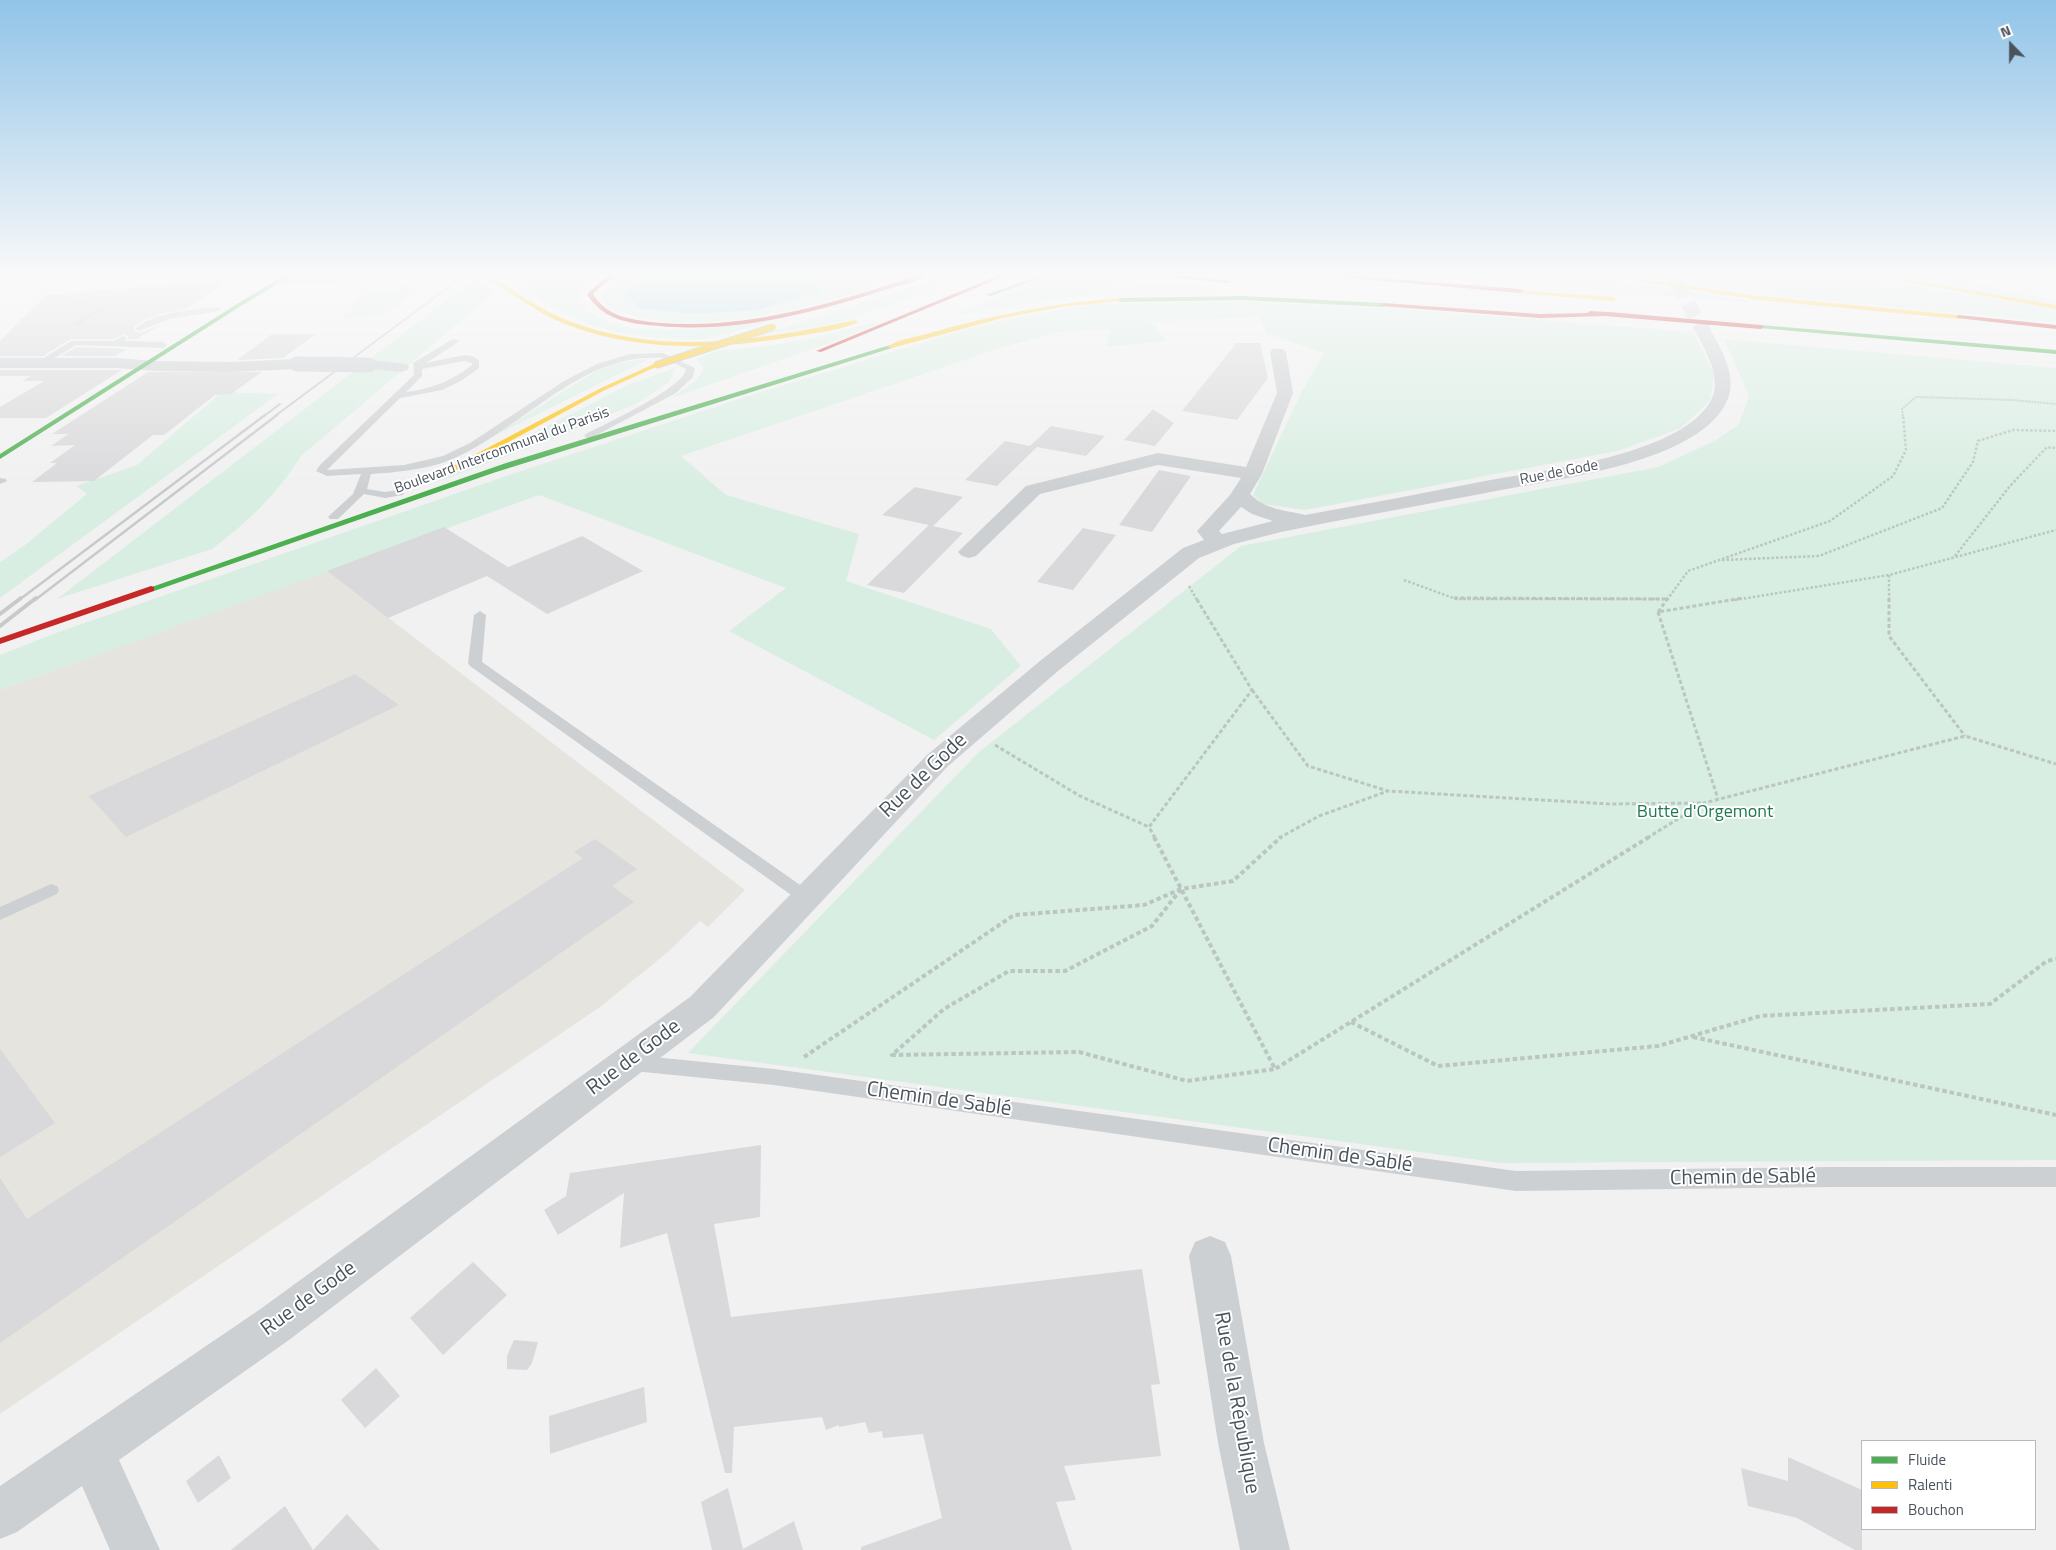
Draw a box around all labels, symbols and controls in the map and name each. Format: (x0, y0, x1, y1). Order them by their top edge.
text: N (1997, 19, 2014, 42)
north arrow (1986, 20, 2036, 70)
street label: Boulevard Intercommunal du Parisis (392, 404, 612, 498)
street label: Rue de Gode (1518, 457, 1600, 489)
street label: Rue de Gode (875, 728, 973, 824)
park label: Butte d'Orgemont (1637, 802, 1773, 824)
street label: Rue de Gode (582, 1014, 686, 1102)
street label: Chemin de Sablé (865, 1077, 1013, 1123)
street label: Chemin de Sablé (1266, 1133, 1414, 1179)
street label: Chemin de Sablé (1670, 1164, 1816, 1192)
street label: Rue de Gode (257, 1256, 361, 1342)
street label: Rue de la République (1208, 1310, 1264, 1496)
legend (1861, 1440, 2036, 1530)
text: Fluide (1908, 1448, 1946, 1471)
text: Ralenti (1908, 1473, 1952, 1496)
text: Bouchon (1908, 1498, 1964, 1521)

